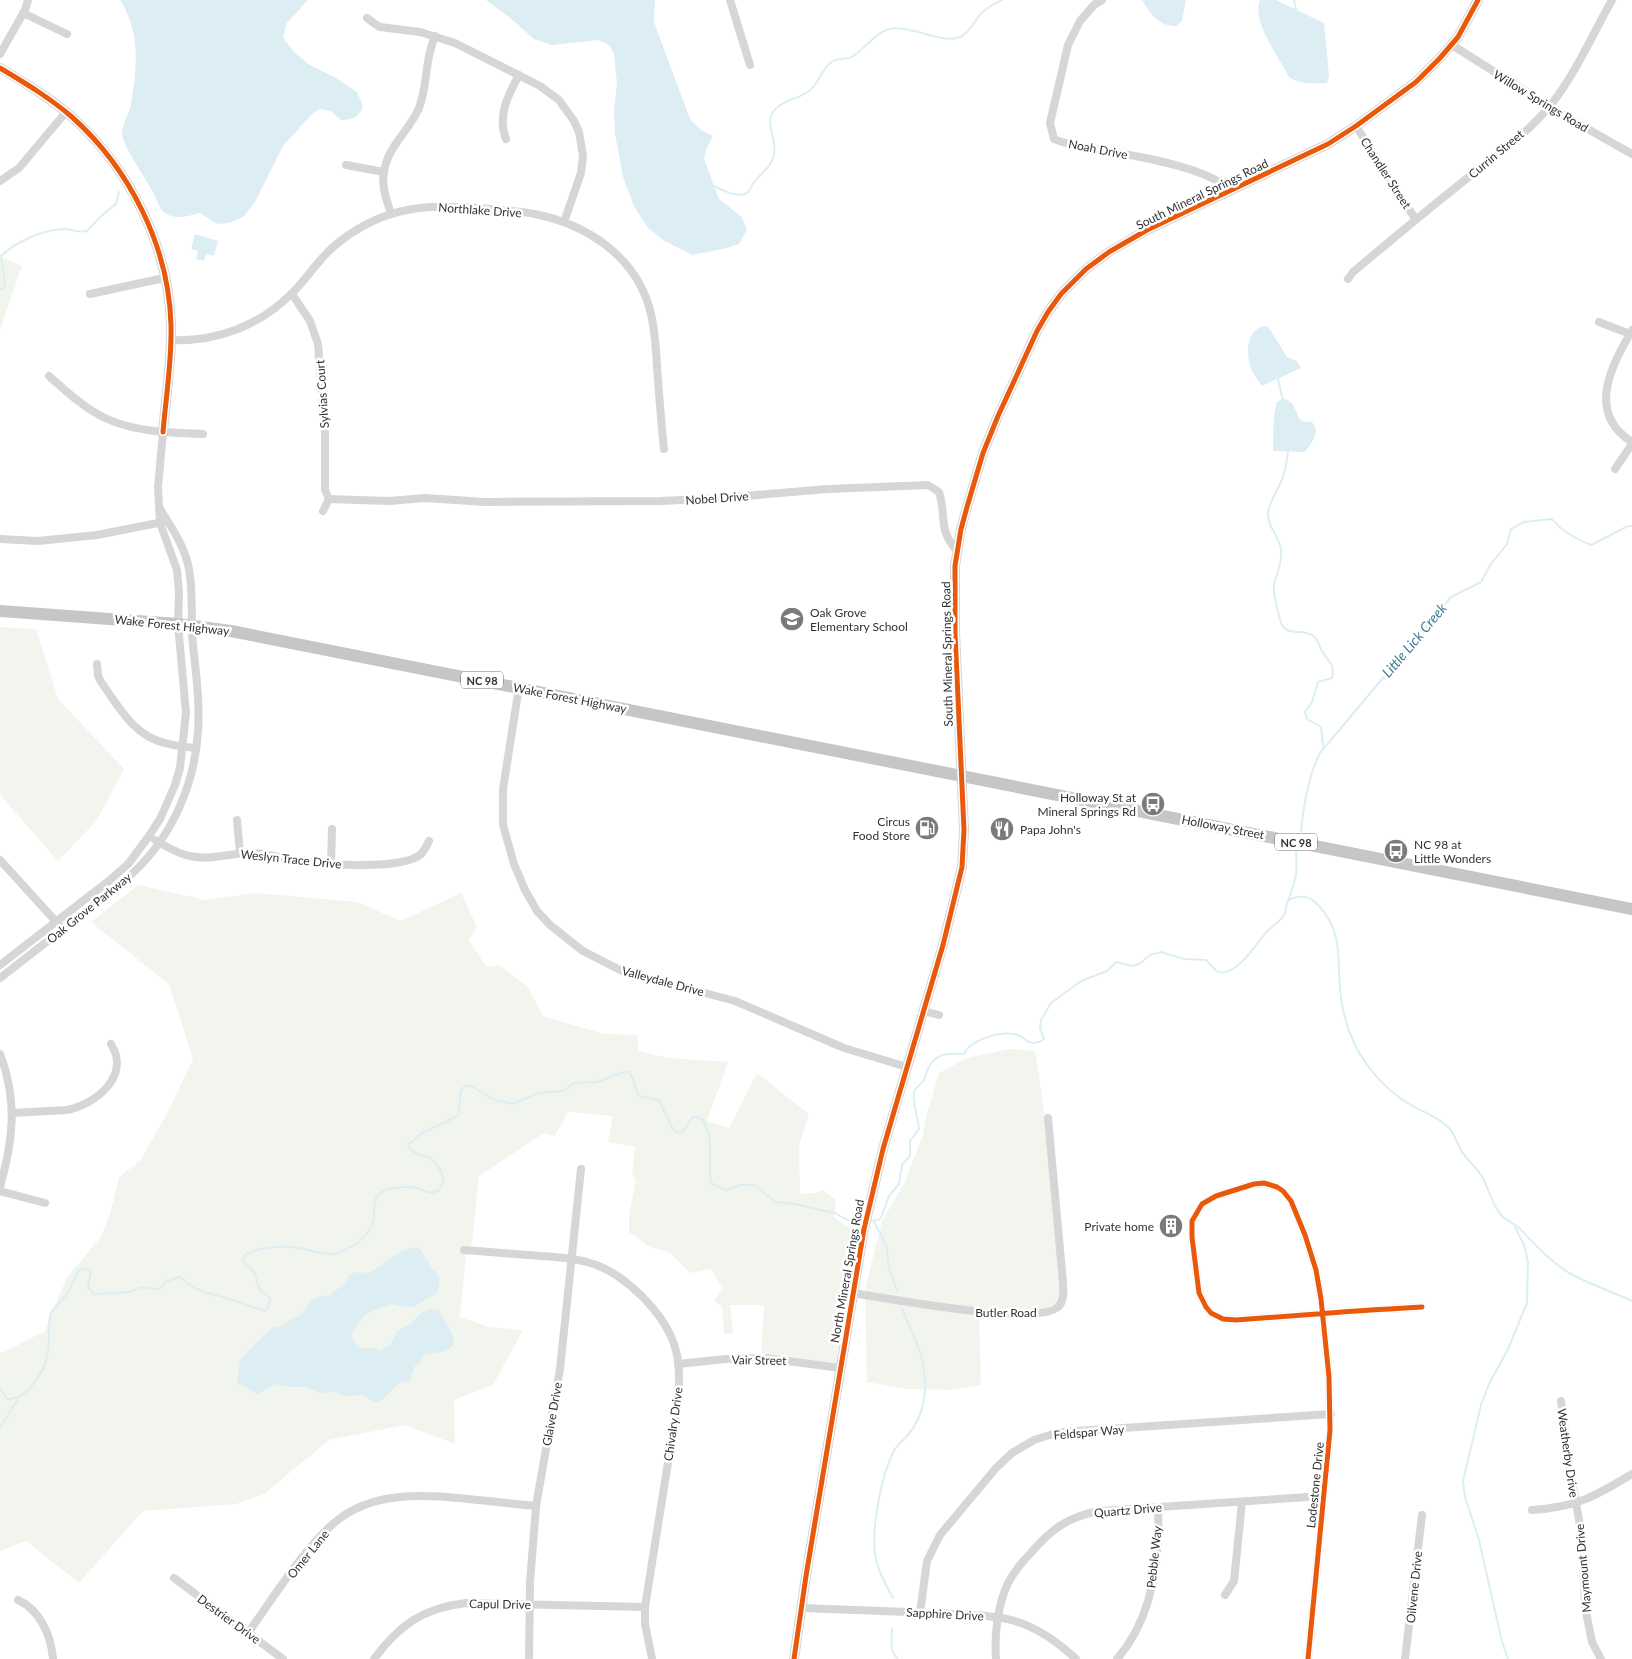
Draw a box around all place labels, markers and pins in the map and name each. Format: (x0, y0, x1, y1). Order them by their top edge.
place label: Oak Grove Elementary School (810, 605, 908, 634)
school or university icon: Oak Grove Elementary School (779, 606, 805, 632)
place label: Holloway St at Mineral Springs Rd (1037, 790, 1137, 819)
bus stop icon: Holloway St at Mineral Springs Rd (1140, 791, 1166, 817)
place label: Circus Food Store (853, 814, 910, 843)
fuel station icon: Circus Food Store (914, 815, 940, 841)
restaurant icon: Papa John's (989, 816, 1015, 842)
place label: Papa John's (1020, 822, 1081, 837)
place label: NC 98 at Little Wonders (1414, 837, 1491, 866)
bus stop icon: NC 98 at Little Wonders (1383, 838, 1409, 864)
building icon: Private home (1158, 1213, 1184, 1239)
place label: Private home (1084, 1219, 1154, 1234)

